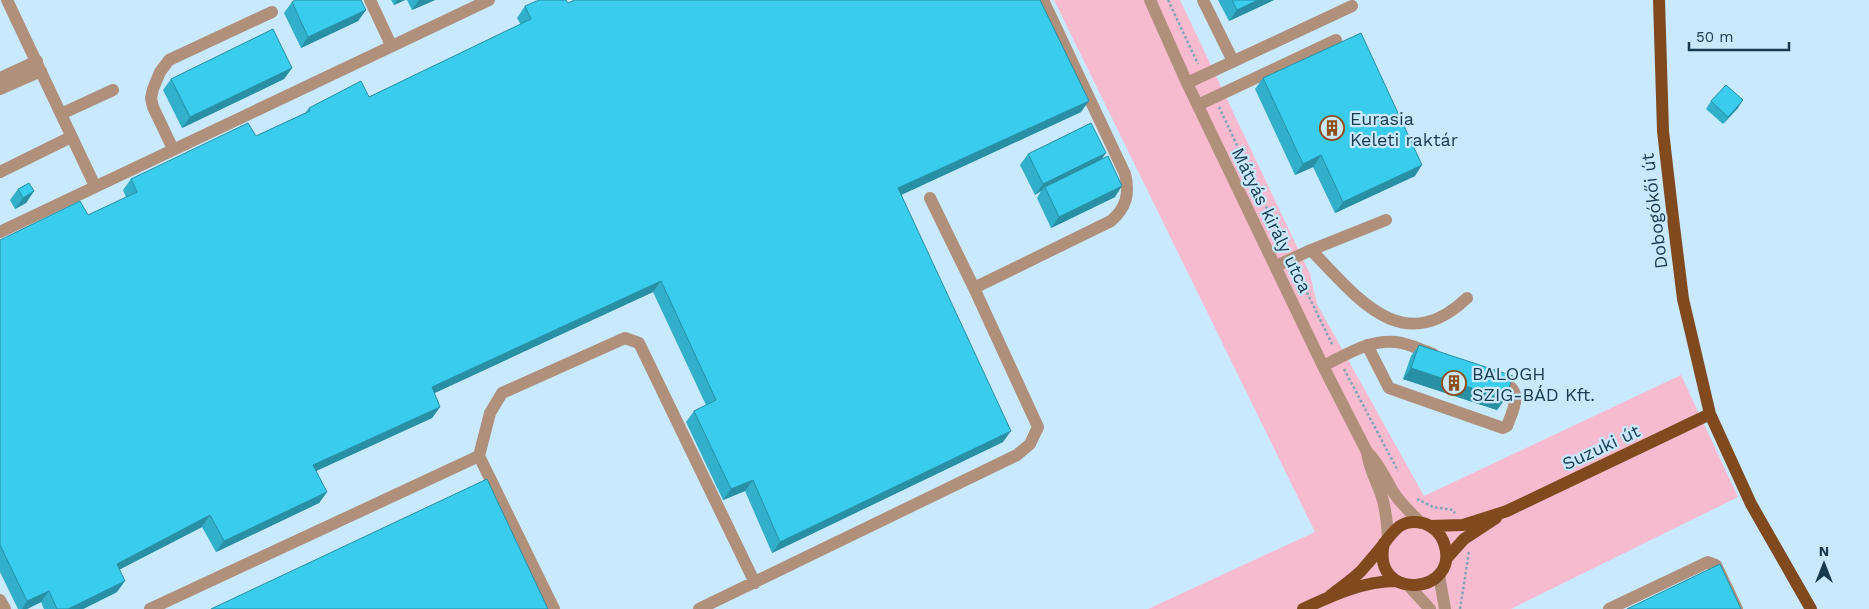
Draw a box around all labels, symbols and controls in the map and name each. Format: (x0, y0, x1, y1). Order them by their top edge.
scale bar (1689, 20, 1789, 52)
text: 50 m (1696, 28, 1733, 46)
place label: Eurasia Keleti raktár (1350, 108, 1458, 150)
building icon: Eurasia Keleti raktár (1319, 115, 1345, 141)
street label: Mátyás király utca (1228, 144, 1316, 296)
street label: Dobogókői út (1636, 151, 1672, 270)
place label: BALOGH SZIG-BÁD Kft. (1472, 363, 1595, 405)
building icon: BALOGH SZIG-BÁD Kft. (1441, 370, 1467, 396)
street label: Suzuki út (1559, 420, 1643, 474)
north arrow (1799, 539, 1849, 589)
text: N (1819, 543, 1829, 559)

